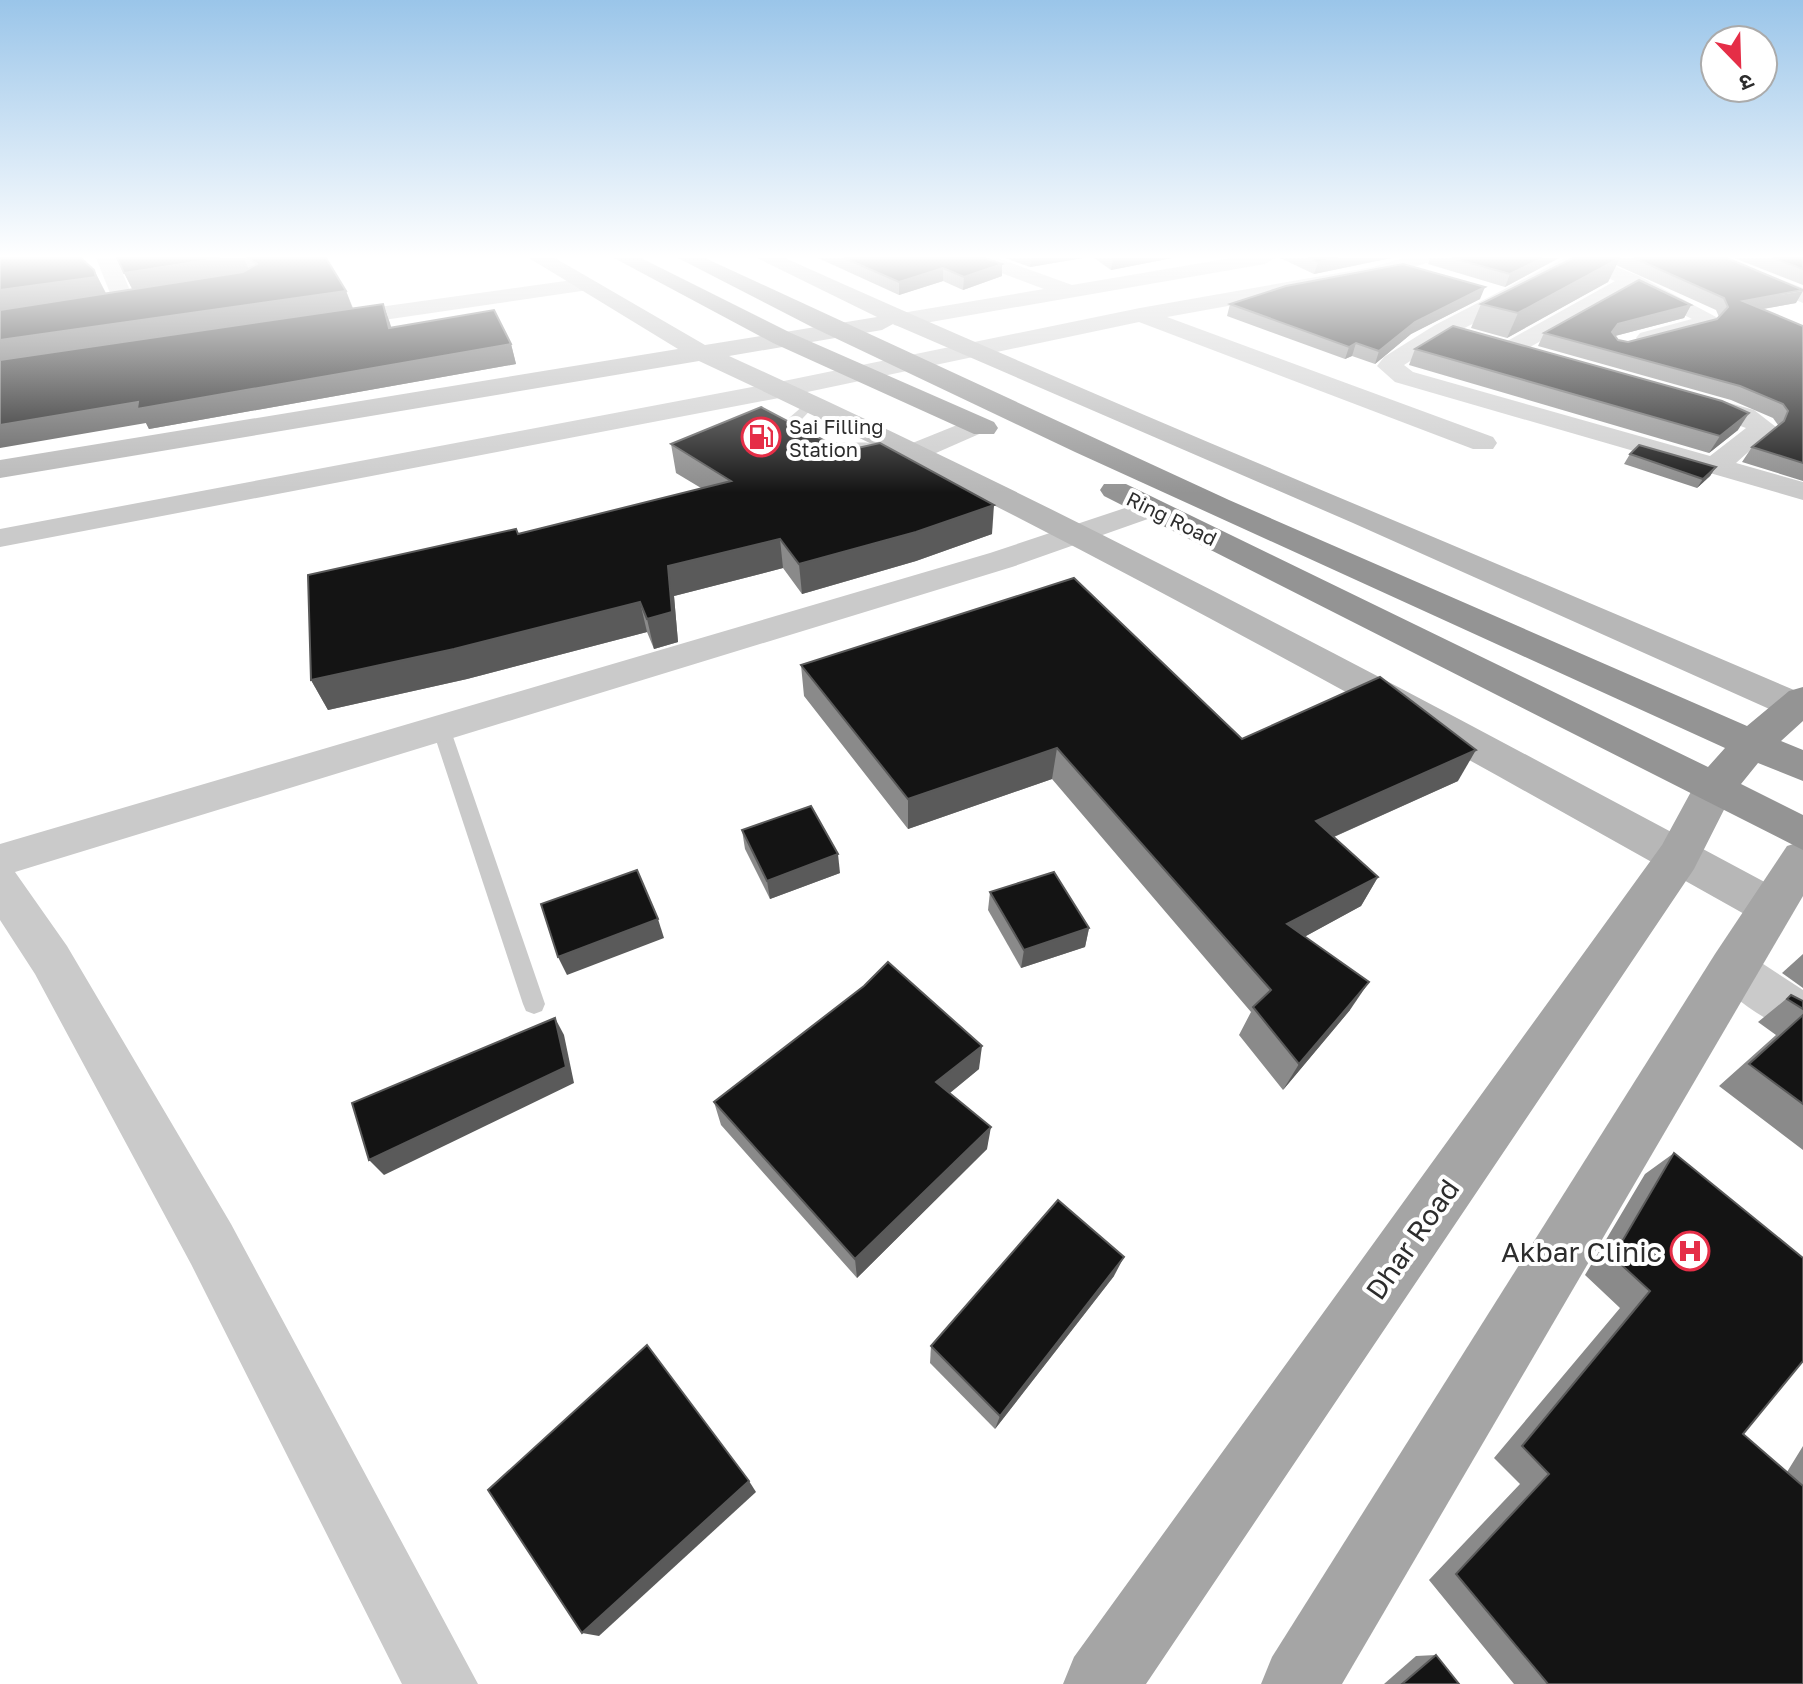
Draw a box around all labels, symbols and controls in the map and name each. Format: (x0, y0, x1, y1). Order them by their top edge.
north arrow (1699, 24, 1779, 104)
text: उ (1735, 68, 1758, 98)
place label: Sai Filling Station (789, 414, 883, 461)
fuel station icon: Sai Filling Station (740, 416, 782, 458)
street label: Ring Road (1123, 486, 1221, 550)
street label: Dhar Road (1359, 1173, 1465, 1305)
hospital icon: Akbar Clinic (1669, 1230, 1711, 1272)
place label: Akbar Clinic (1501, 1235, 1662, 1268)

